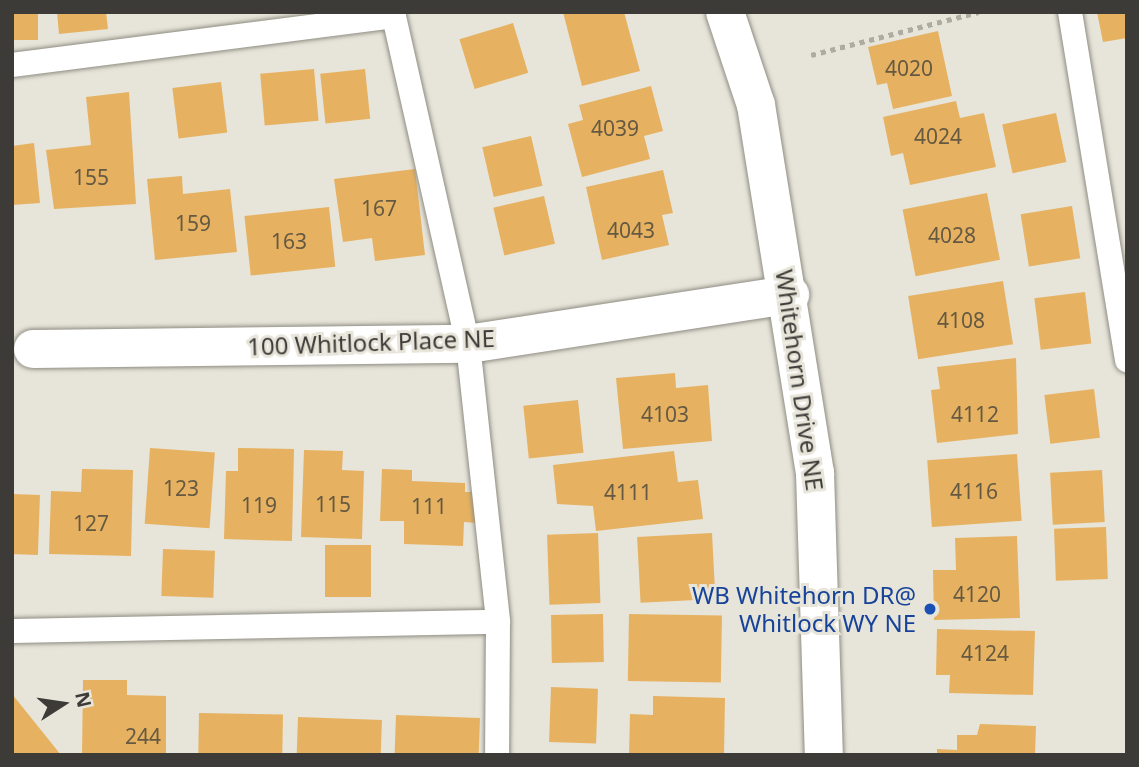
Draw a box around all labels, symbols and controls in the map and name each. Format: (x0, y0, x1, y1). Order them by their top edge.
house number: 4020 (885, 55, 933, 81)
house number: 4039 (591, 115, 639, 141)
house number: 4024 (914, 123, 962, 149)
house number: 155 (73, 164, 109, 190)
house number: 167 (361, 195, 397, 221)
house number: 159 (175, 210, 211, 236)
house number: 4043 (607, 217, 655, 243)
house number: 4028 (928, 222, 976, 248)
house number: 163 (271, 228, 307, 254)
street label: Whitehorn Drive NE (770, 268, 830, 492)
house number: 4108 (937, 307, 985, 333)
street label: 100 Whitlock Place NE (247, 323, 495, 361)
house number: 4103 (641, 401, 689, 427)
house number: 4112 (951, 401, 999, 427)
house number: 123 (163, 475, 199, 501)
house number: 4116 (950, 478, 998, 504)
house number: 4111 (604, 479, 652, 505)
house number: 115 (315, 491, 351, 517)
house number: 119 (241, 492, 277, 518)
house number: 111 (411, 493, 447, 519)
house number: 127 (73, 510, 109, 536)
place label: WB Whitehorn DR@ Whitlock WY NE (692, 581, 916, 637)
house number: 4120 (953, 581, 1001, 607)
marker: WB Whitehorn DR@ Whitlock WY NE (922, 601, 938, 617)
house number: 4124 (961, 640, 1009, 666)
north arrow (28, 669, 98, 739)
text: N (69, 689, 98, 710)
house number: 244 (125, 723, 161, 749)

